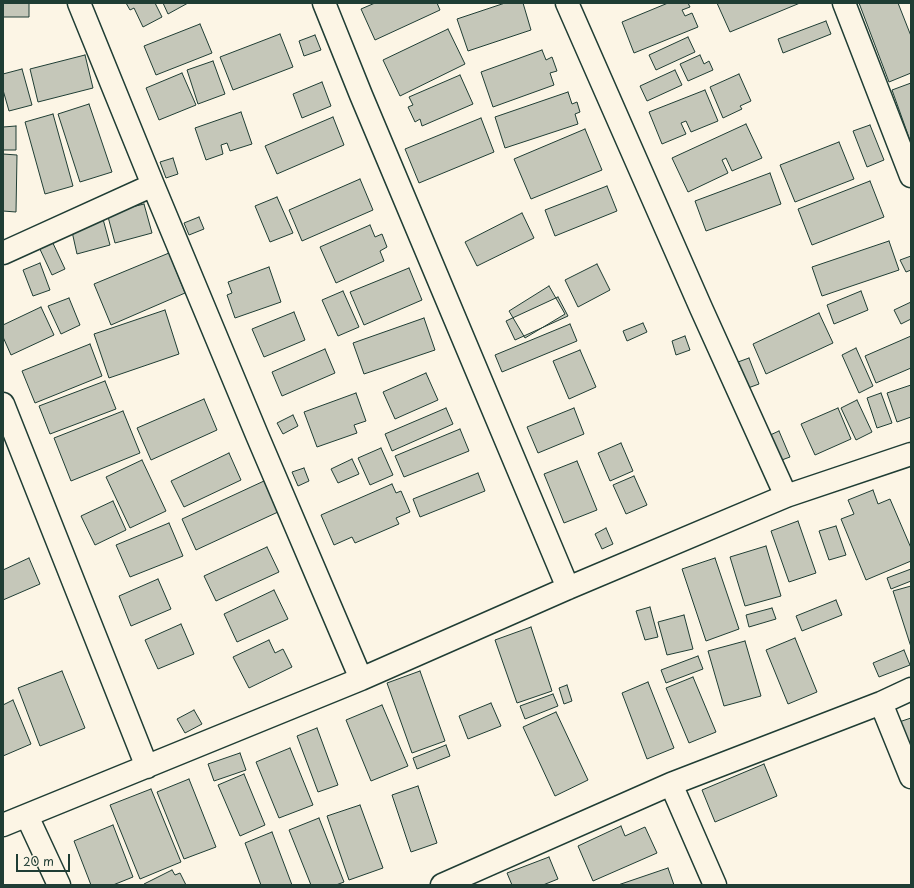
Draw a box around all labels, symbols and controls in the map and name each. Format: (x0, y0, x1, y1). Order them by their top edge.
scale bar (18, 846, 72, 872)
text: 20 m (23, 852, 54, 870)

